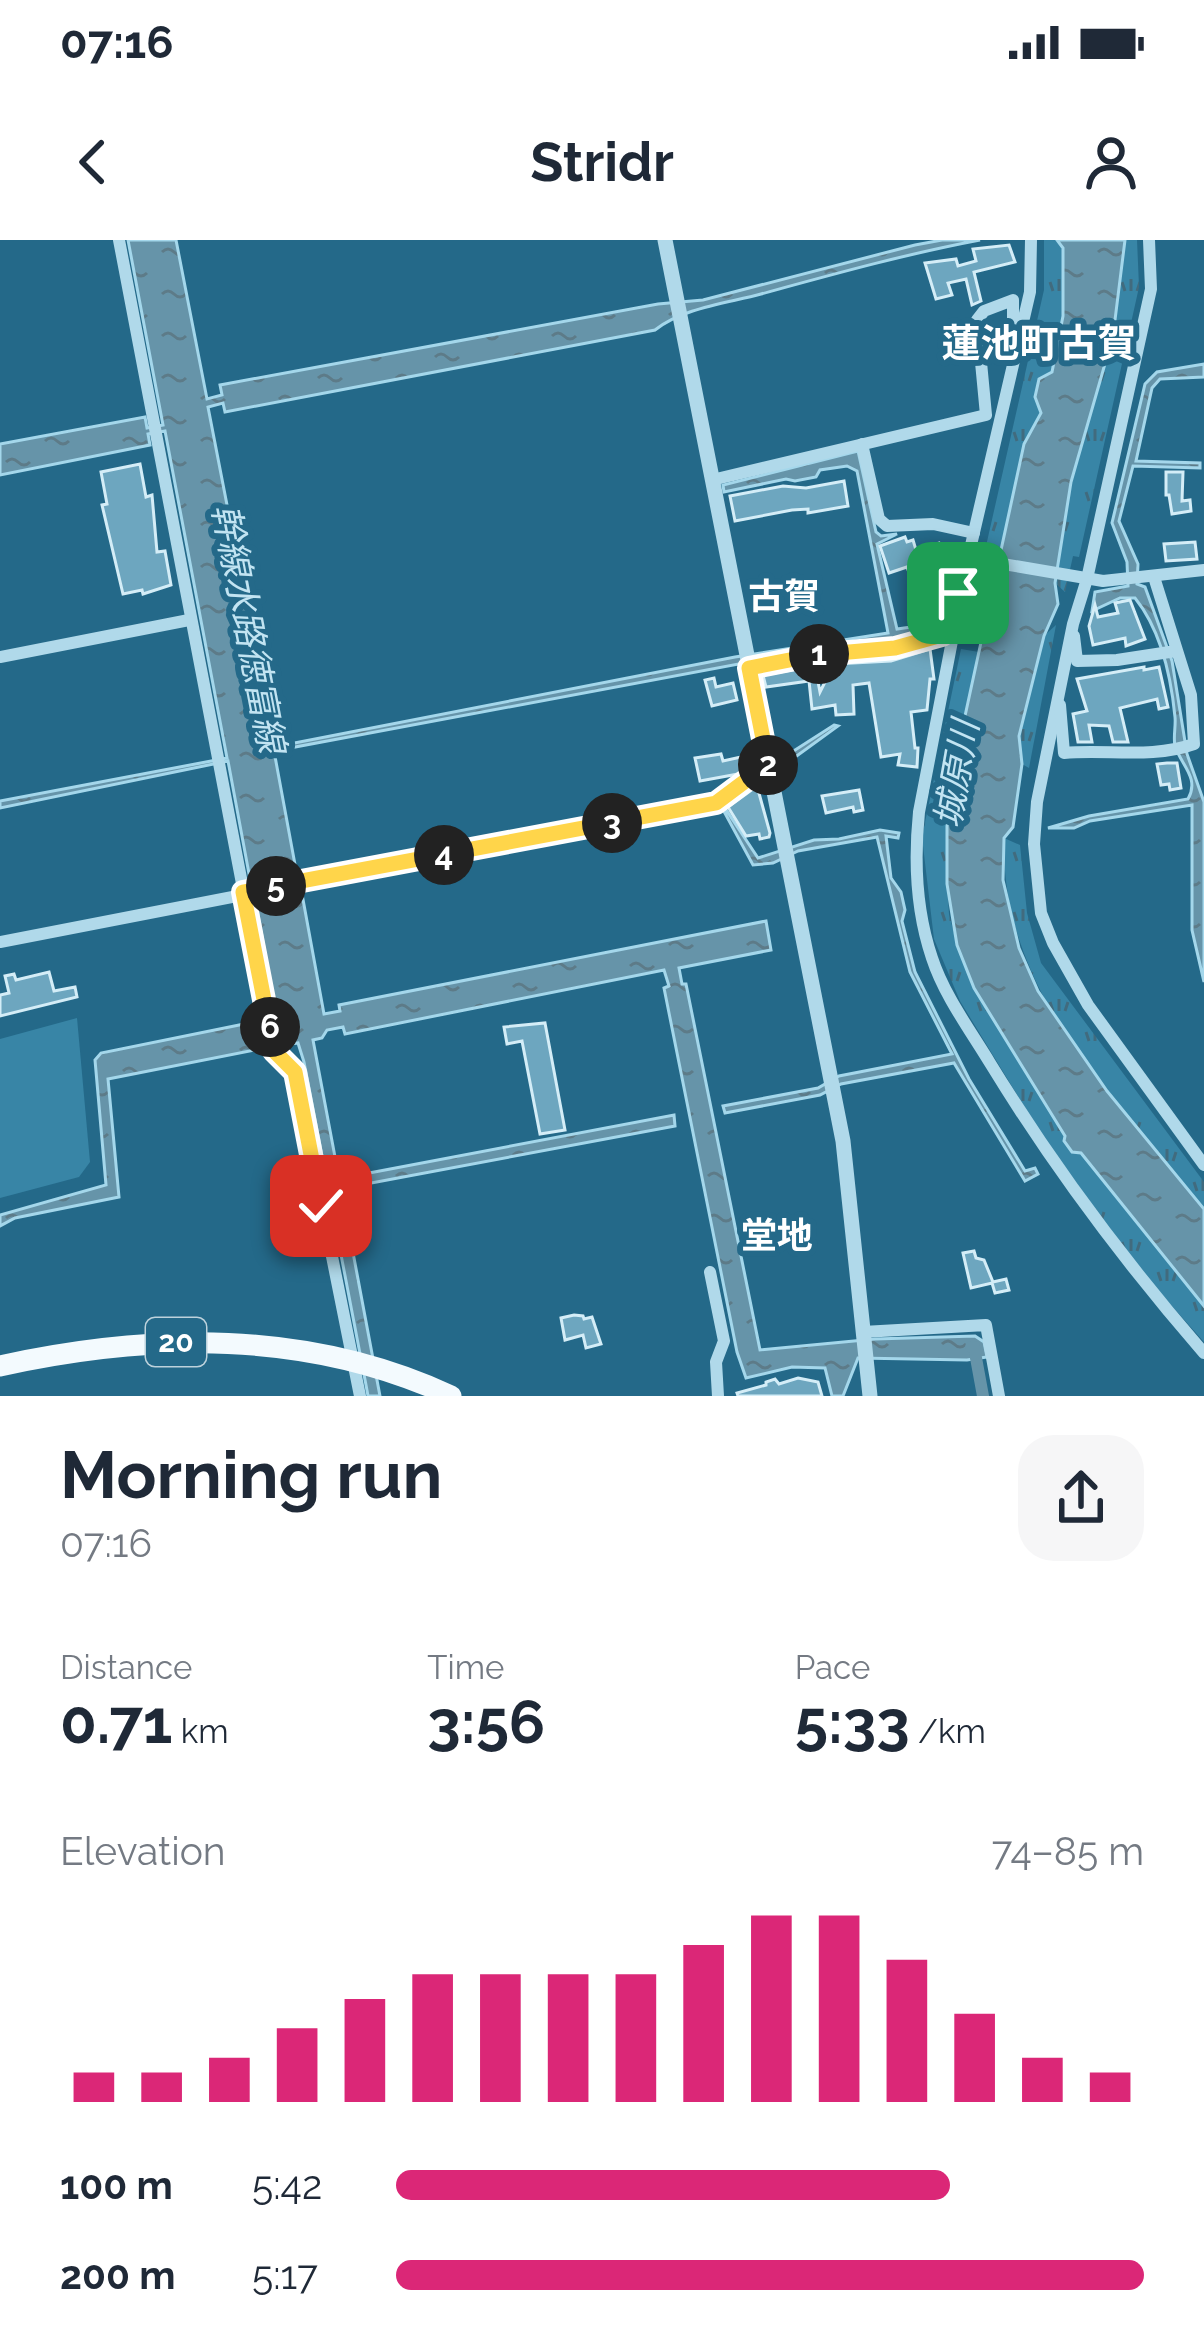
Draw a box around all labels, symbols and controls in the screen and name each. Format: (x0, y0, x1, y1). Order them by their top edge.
text: 07:16 (60, 16, 174, 69)
icon: back (60, 129, 126, 195)
icon: person (1078, 129, 1144, 195)
text: Stridr (530, 130, 674, 194)
district label: 蓮池町古賀 (941, 320, 1137, 366)
water label: 幹線水路徳富線 (204, 500, 294, 760)
pin (907, 542, 1009, 644)
icon: arrive (925, 560, 991, 626)
district label: 古賀 (748, 575, 820, 617)
pin: 1 (789, 624, 849, 684)
text: 1 (811, 634, 827, 673)
water label: 城原川 (926, 713, 987, 831)
pin: 2 (738, 735, 798, 795)
text: 2 (759, 745, 777, 784)
pin: 3 (582, 793, 642, 853)
text: 3 (603, 803, 621, 842)
pin: 4 (414, 825, 474, 885)
text: 4 (435, 835, 453, 874)
pin: 5 (246, 856, 306, 916)
text: 5 (267, 866, 285, 905)
pin: 6 (240, 997, 300, 1057)
text: 6 (260, 1007, 280, 1046)
pin (270, 1155, 372, 1257)
icon: check (288, 1173, 354, 1239)
district label: 堂地 (741, 1214, 813, 1256)
road number: 20 (146, 1318, 206, 1366)
button: share (1018, 1435, 1144, 1561)
text: Morning run (60, 1436, 442, 1513)
text: 07:16 (60, 1520, 152, 1566)
text: Distance (60, 1648, 192, 1687)
text: Time (427, 1648, 504, 1687)
text: Pace (795, 1648, 870, 1687)
text: 0.71 (60, 1687, 172, 1757)
text: 3:56 (427, 1687, 545, 1757)
text: 5:33 (795, 1687, 910, 1757)
text: km (172, 1712, 229, 1751)
text: /km (910, 1712, 986, 1751)
text: Elevation (60, 1828, 226, 1874)
text: 74–85 m (992, 1828, 1144, 1874)
text: 100 m (60, 2162, 173, 2208)
text: 5:42 (252, 2162, 322, 2208)
text: 200 m (60, 2252, 176, 2298)
text: 5:17 (252, 2252, 318, 2298)

